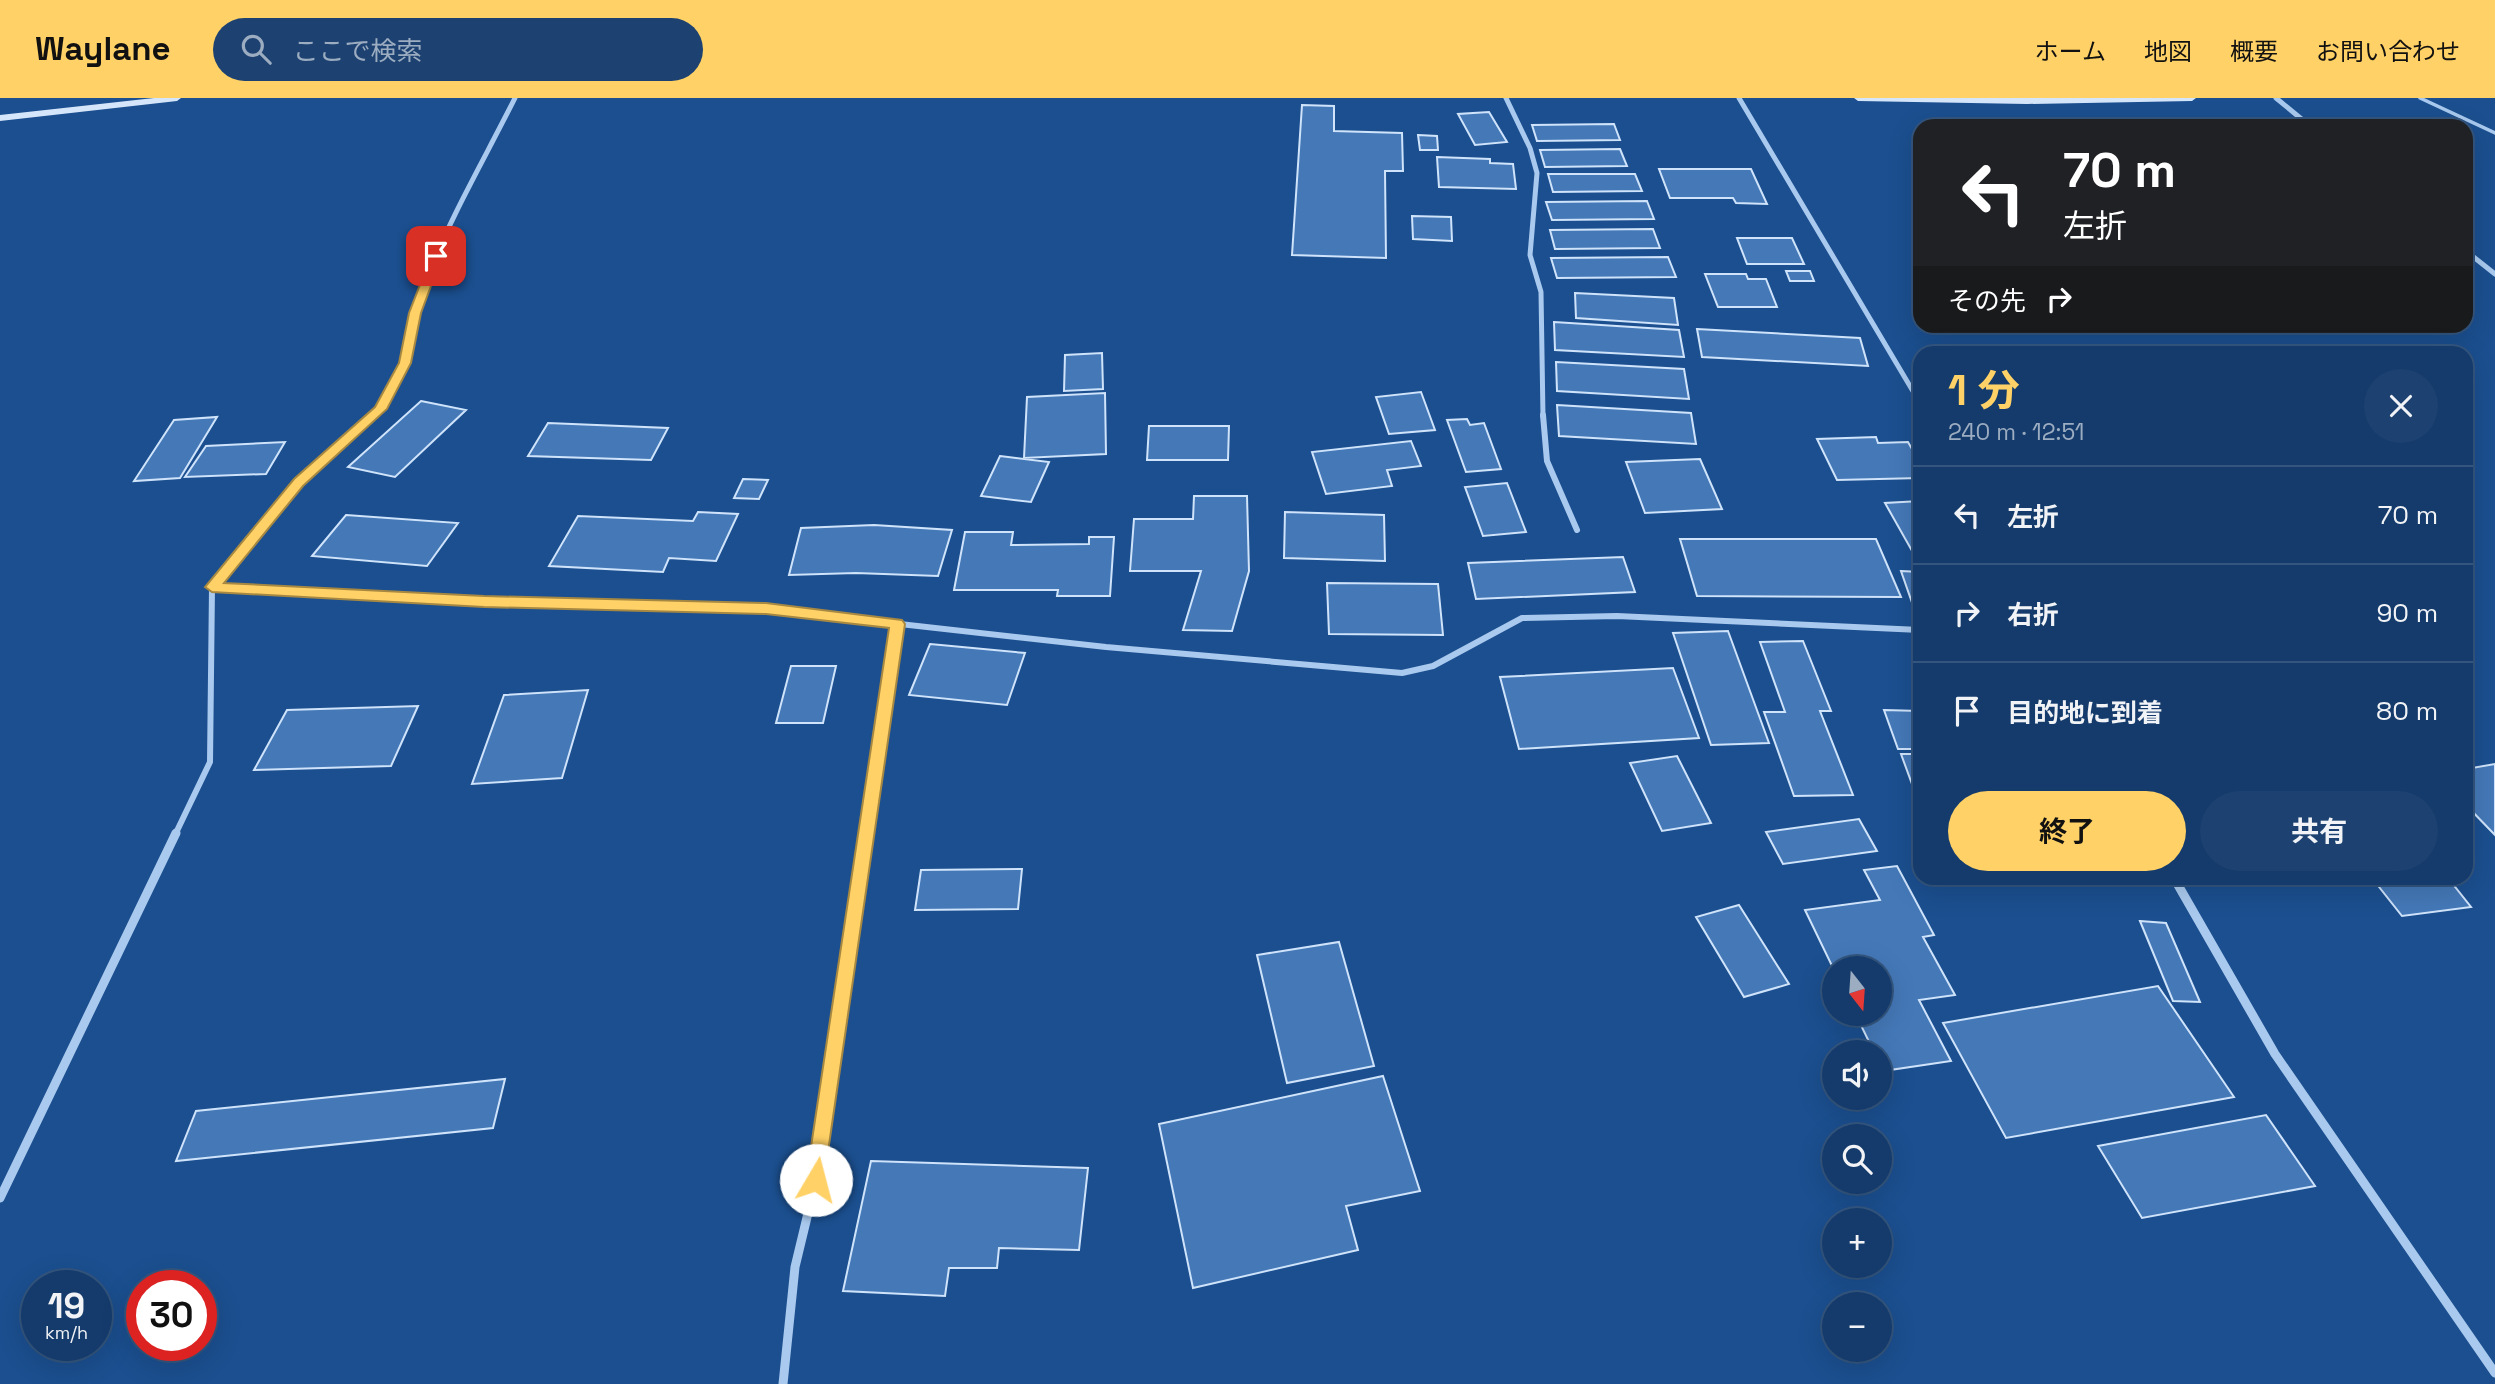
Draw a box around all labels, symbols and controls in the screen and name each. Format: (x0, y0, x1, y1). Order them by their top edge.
search box (213, 18, 703, 81)
text: Waylane (35, 28, 171, 70)
icon: search (237, 30, 275, 68)
text: ここで検索 (293, 34, 423, 68)
text: ホーム (2035, 36, 2106, 67)
text: 地図 (2144, 36, 2192, 67)
text: 概要 (2230, 36, 2278, 67)
text: お問い合わせ (2316, 36, 2460, 67)
text: 70 m (2063, 139, 2176, 201)
icon: left (1948, 147, 2039, 238)
text: 左折 (2063, 206, 2127, 246)
pin (406, 226, 466, 286)
icon: arrive (417, 237, 455, 275)
icon: right (2040, 280, 2078, 318)
text: その先 (1948, 284, 2026, 318)
text: 1 分 (1948, 364, 2020, 417)
button: close (2364, 369, 2438, 443)
text: 240 m · 12:51 (1948, 417, 2084, 447)
icon: left (1948, 496, 1986, 534)
text: 70 m (2378, 498, 2438, 532)
text: 左折 (2007, 500, 2059, 534)
icon: right (1948, 594, 1986, 632)
text: 90 m (2376, 596, 2438, 630)
text: 右折 (2007, 598, 2059, 632)
icon: arrive (1948, 692, 1986, 730)
text: 80 m (2376, 694, 2438, 728)
text: 目的地に到着 (2007, 696, 2163, 730)
button: 終了 (1948, 791, 2186, 871)
button: 共有 (2200, 791, 2438, 871)
north arrow (1822, 956, 1892, 1026)
map controls (1822, 956, 1892, 1362)
button: sound (1822, 1040, 1892, 1110)
button: search (1822, 1124, 1892, 1194)
position arrow (779, 1143, 853, 1217)
button: + (1822, 1208, 1892, 1278)
speed limit sign: 30 (126, 1270, 217, 1361)
text: 19 (48, 1284, 85, 1328)
button: − (1822, 1292, 1892, 1362)
text: km/h (45, 1321, 88, 1344)

